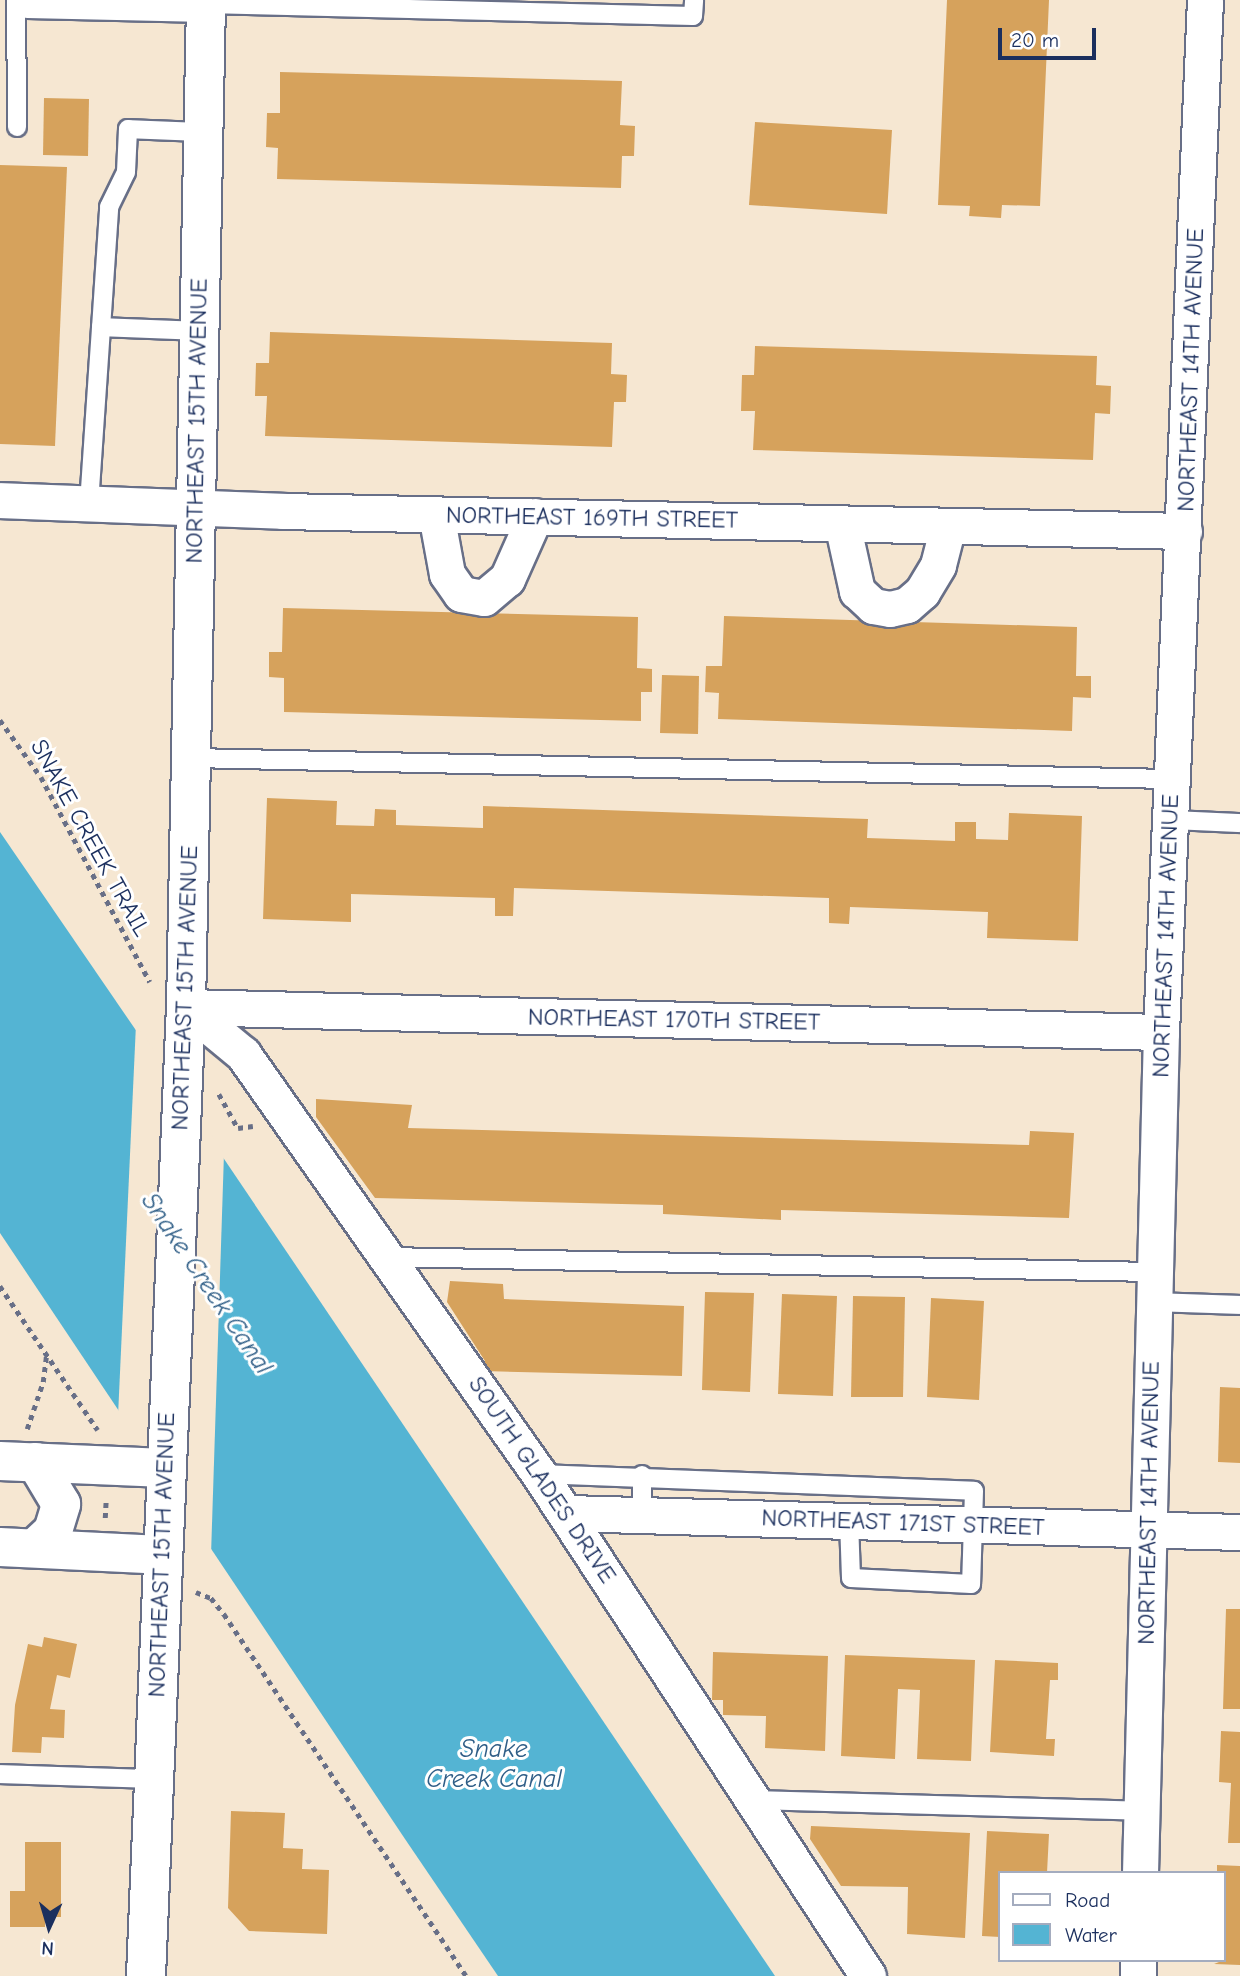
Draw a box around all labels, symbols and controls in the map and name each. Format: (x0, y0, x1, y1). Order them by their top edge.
scale bar (1002, 14, 1100, 58)
text: 20 m (1011, 28, 1059, 52)
street label: NORTHEAST 14TH AVENUE (1172, 228, 1210, 512)
street label: NORTHEAST 15TH AVENUE (180, 278, 214, 564)
street label: NORTHEAST 169TH STREET (446, 501, 738, 535)
street label: SNAKE CREEK TRAIL (24, 735, 156, 941)
street label: NORTHEAST 14TH AVENUE (1147, 794, 1185, 1078)
street label: NORTHEAST 15TH AVENUE (166, 845, 204, 1131)
street label: NORTHEAST 170TH STREET (528, 1003, 820, 1037)
water label: Snake Creek Canal (134, 1187, 278, 1381)
street label: NORTHEAST 14TH AVENUE (1132, 1361, 1166, 1645)
street label: SOUTH GLADES DRIVE (462, 1371, 622, 1589)
street label: NORTHEAST 15TH AVENUE (143, 1412, 181, 1698)
street label: NORTHEAST 171ST STREET (761, 1504, 1045, 1542)
water label: Snake Creek Canal (426, 1734, 562, 1796)
legend (998, 1871, 1226, 1962)
text: Road (1065, 1888, 1110, 1912)
north arrow (14, 1892, 84, 1962)
text: Water (1065, 1923, 1117, 1947)
text: N (41, 1937, 54, 1959)

